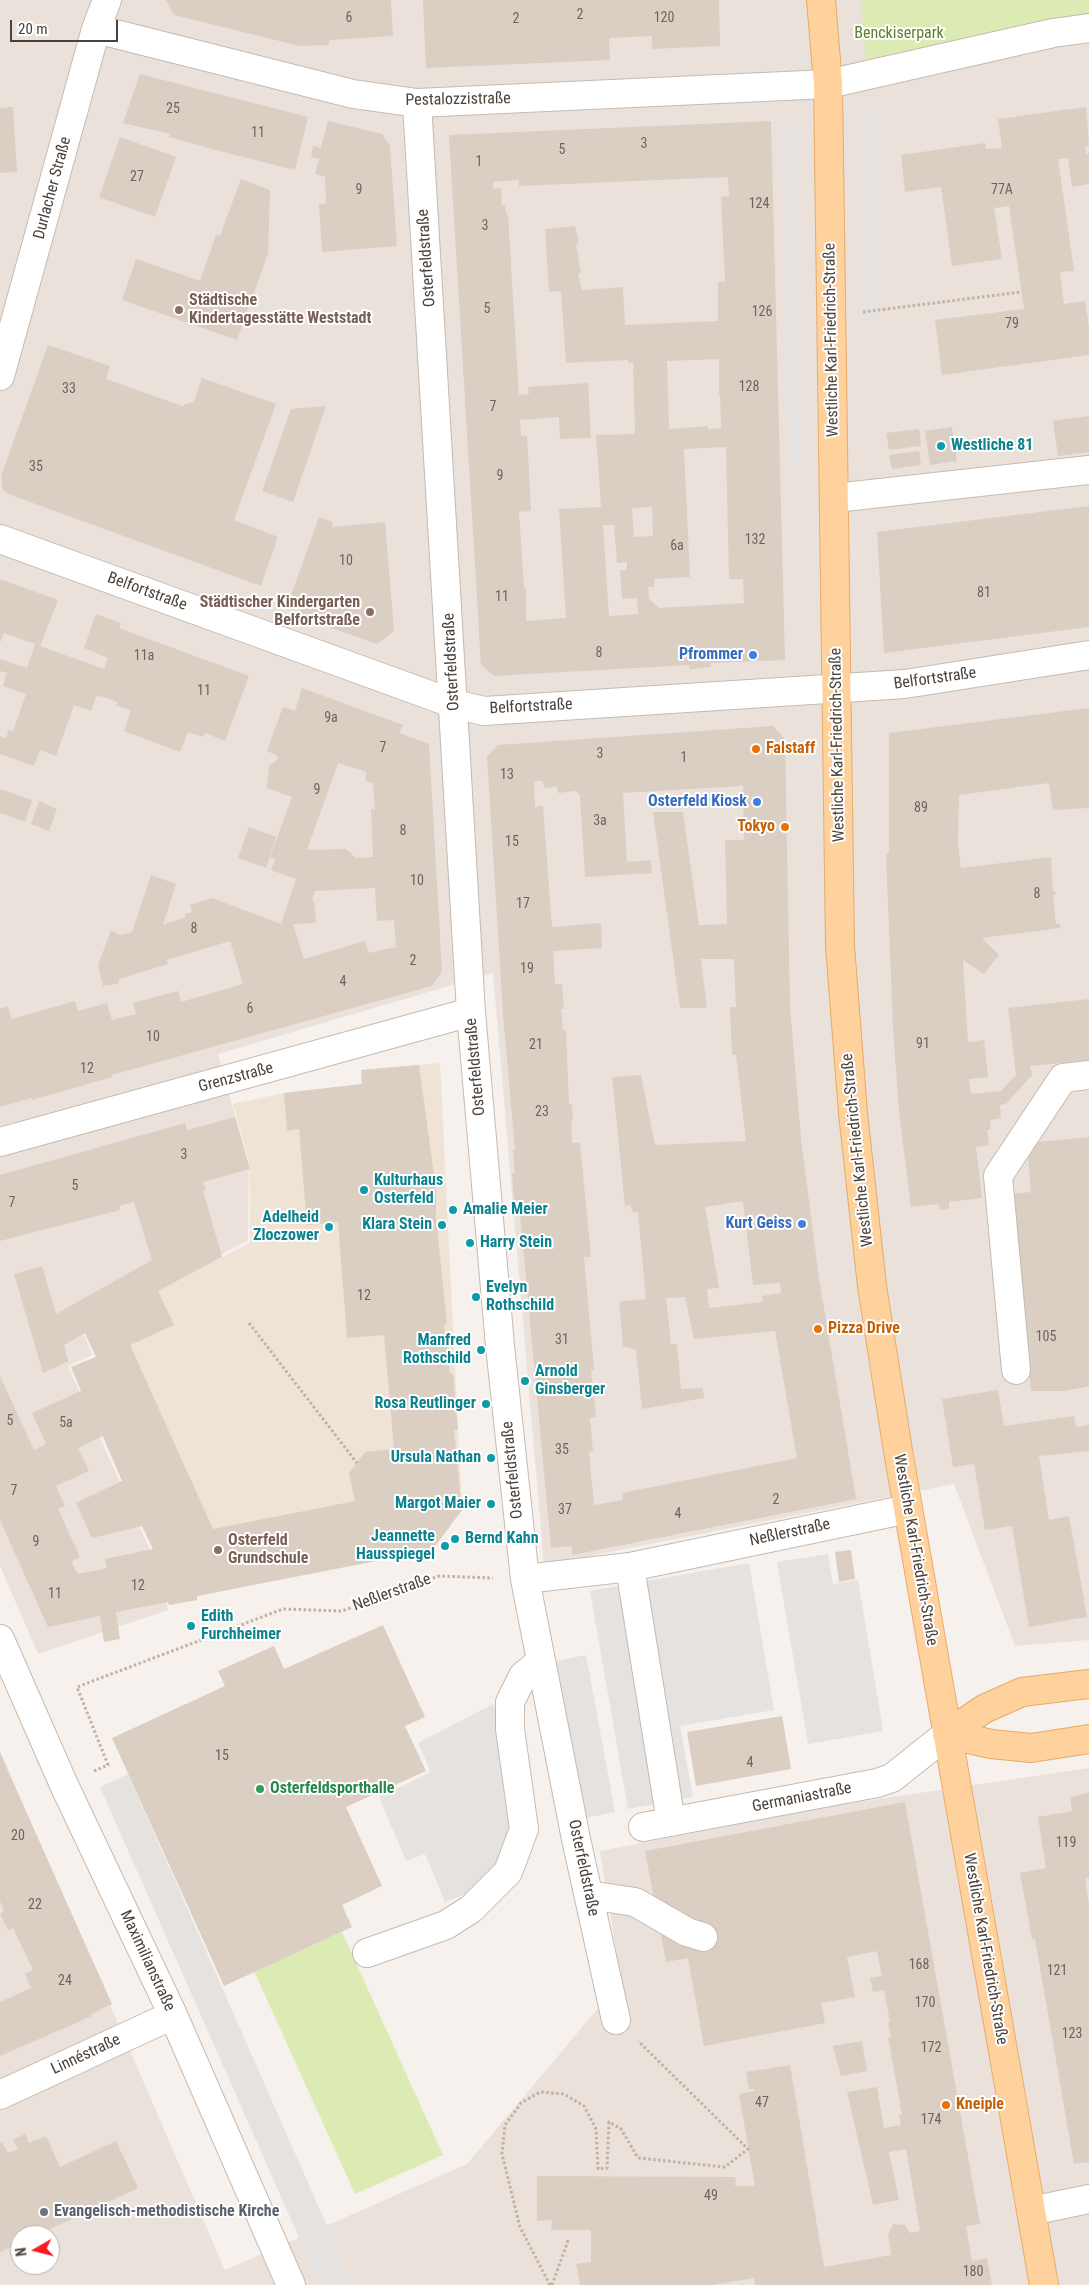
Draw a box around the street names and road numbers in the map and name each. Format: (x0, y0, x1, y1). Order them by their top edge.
street label: Pestalozzistraße (405, 89, 511, 111)
street label: Durlacher Straße (30, 135, 76, 241)
street label: Osterfeldstraße (414, 208, 440, 308)
street label: Westliche Karl-Friedrich-Straße (821, 243, 843, 437)
street label: Belfortstraße (105, 569, 189, 615)
street label: Osterfeldstraße (440, 612, 464, 712)
street label: Westliche Karl-Friedrich-Straße (827, 648, 849, 842)
street label: Belfortstraße (893, 664, 977, 694)
street label: Belfortstraße (489, 695, 573, 719)
street label: Osterfeldstraße (462, 1017, 490, 1117)
street label: Westliche Karl-Friedrich-Straße (838, 1052, 878, 1248)
street label: Grenzstraße (197, 1059, 275, 1097)
street label: Osterfeldstraße (498, 1420, 528, 1520)
street label: Westliche Karl-Friedrich-Straße (889, 1453, 941, 1647)
street label: Neßlerstraße (748, 1515, 832, 1551)
street label: Neßlerstraße (350, 1570, 434, 1616)
street label: Germaniastraße (751, 1779, 853, 1817)
street label: Osterfeldstraße (563, 1818, 603, 1918)
street label: Westliche Karl-Friedrich-Straße (959, 1852, 1011, 2046)
street label: Maximilianstraße (115, 1908, 179, 2014)
street label: Linnéstraße (48, 2031, 124, 2079)

